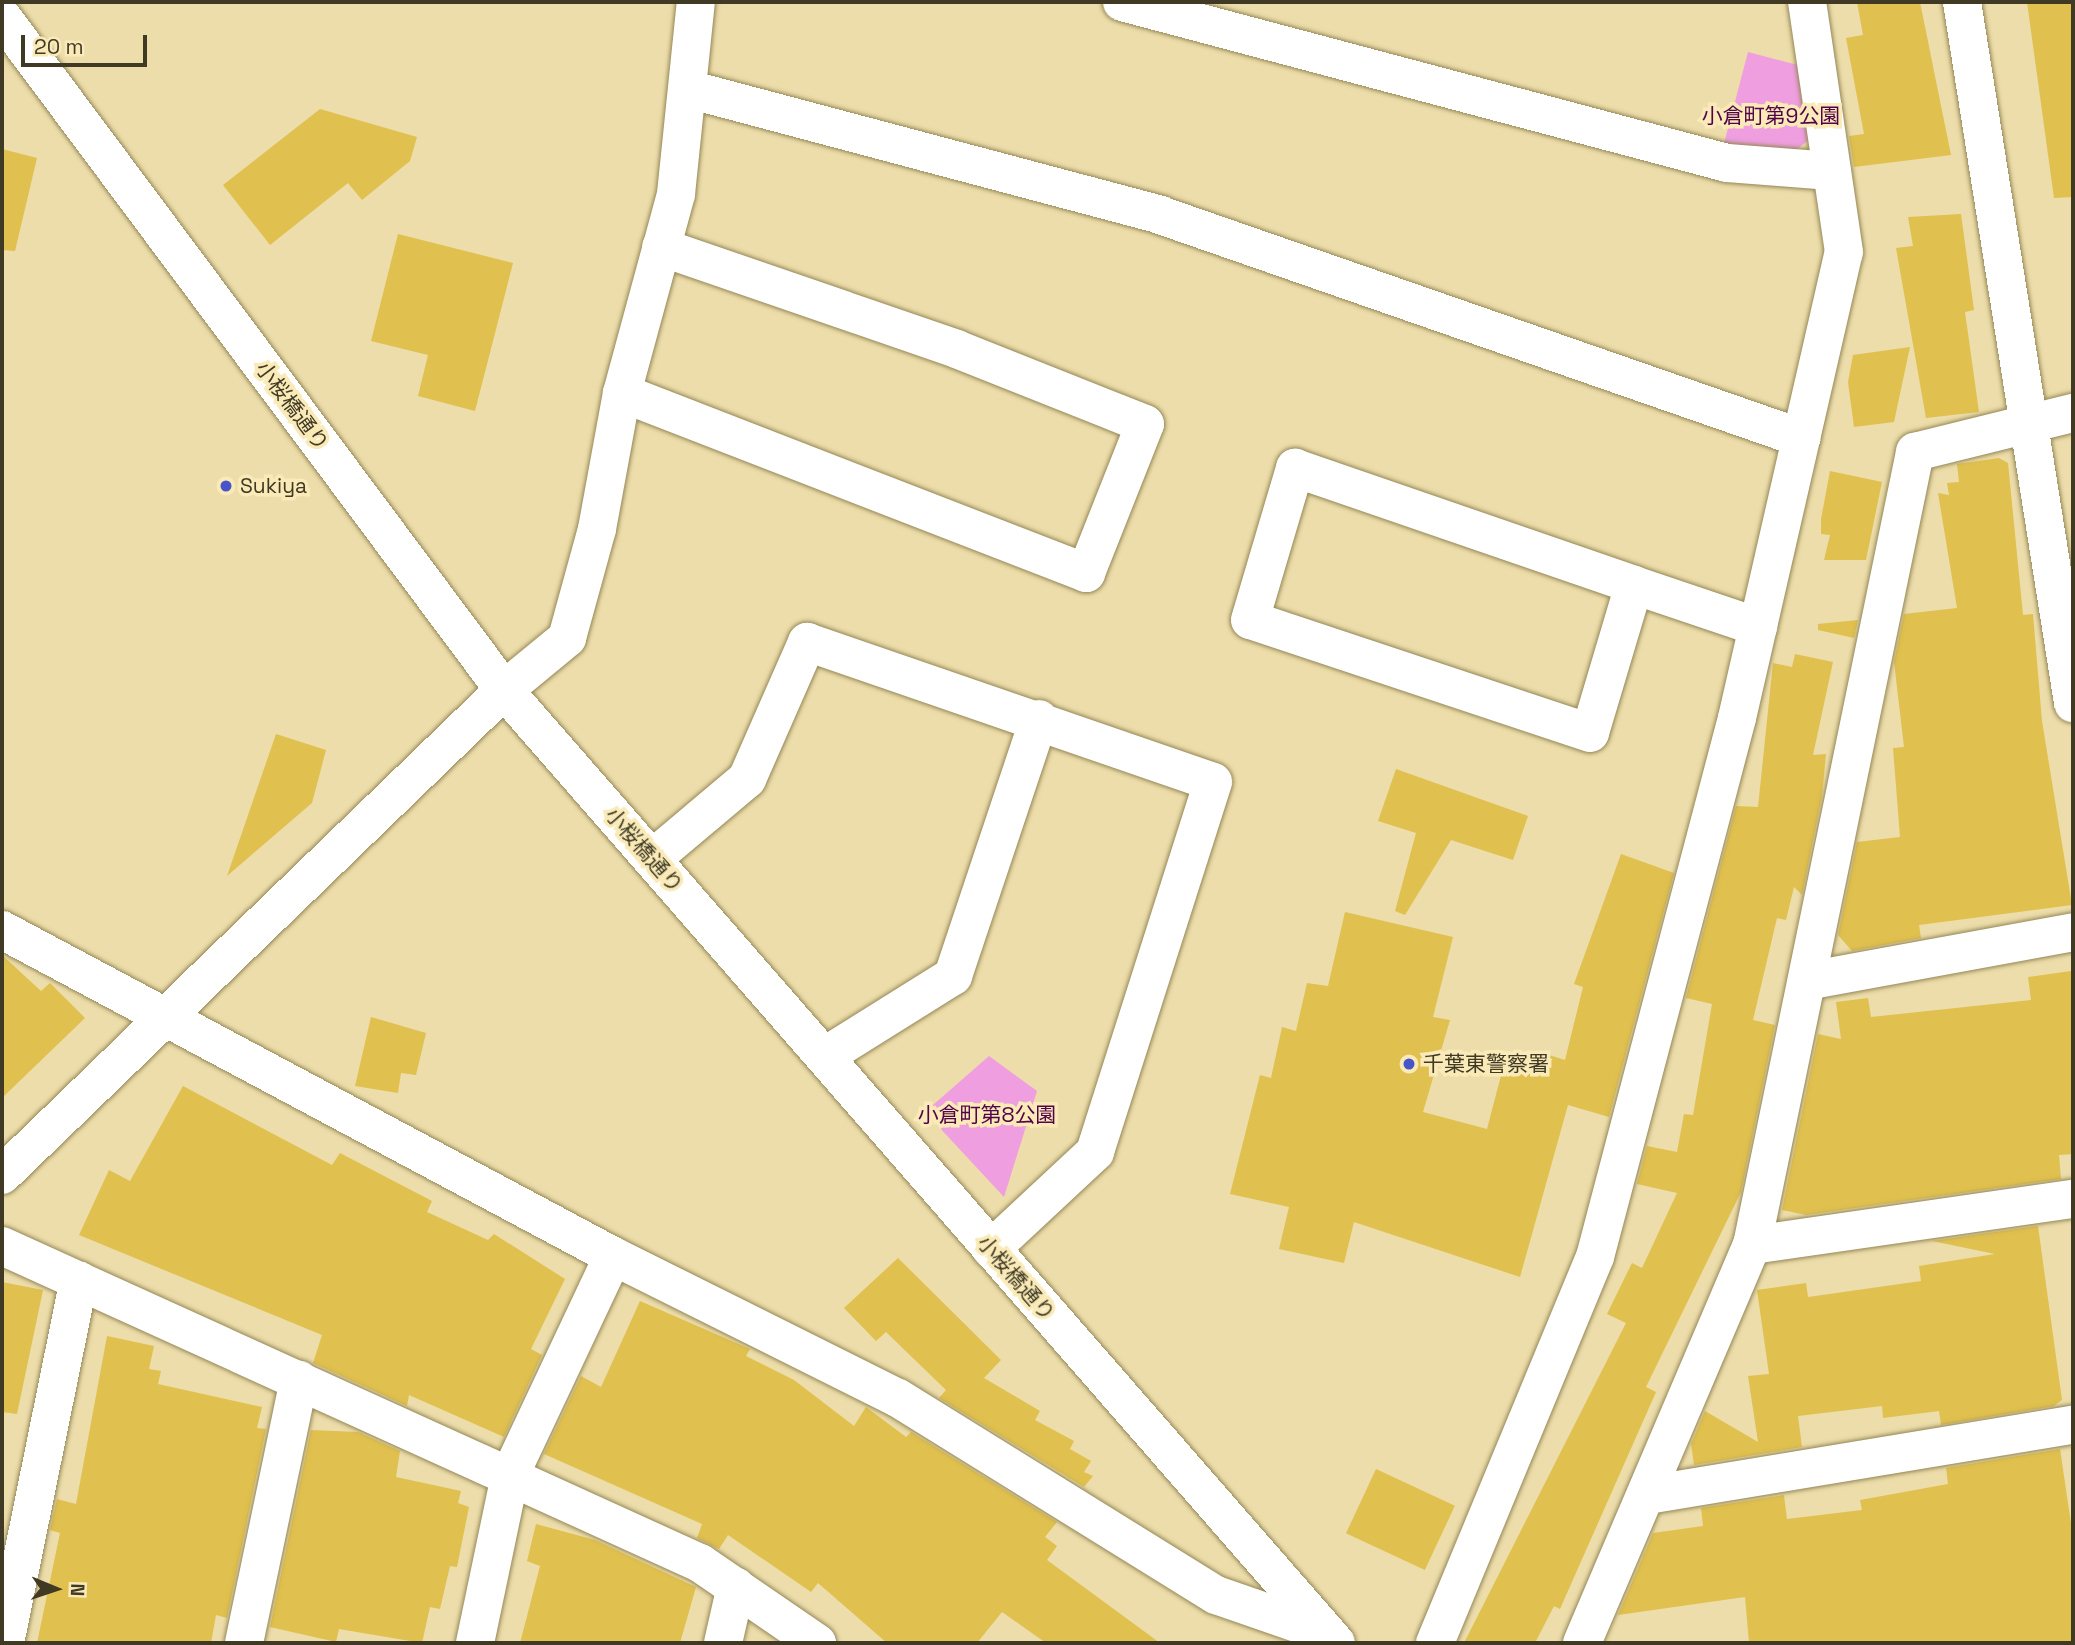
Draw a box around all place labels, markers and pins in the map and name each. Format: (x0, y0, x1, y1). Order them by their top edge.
place label: Sukiya (240, 473, 307, 499)
marker: Sukiya (218, 478, 234, 494)
place label: 千葉東警察署 (1423, 1051, 1549, 1077)
marker: 千葉東警察署 (1401, 1056, 1417, 1072)

